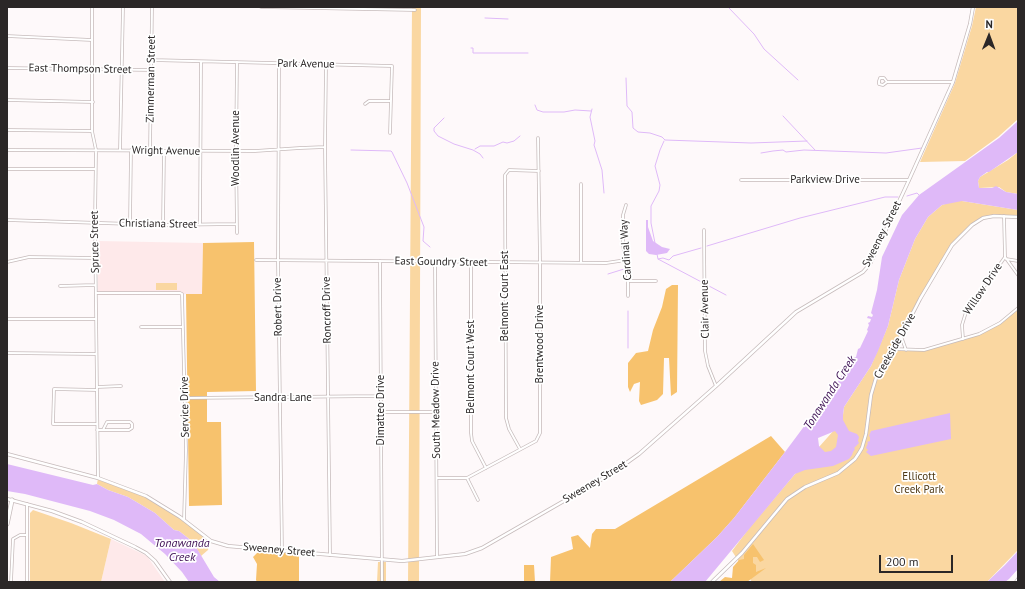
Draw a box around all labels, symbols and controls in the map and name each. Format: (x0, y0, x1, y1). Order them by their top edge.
north arrow (969, 16, 1009, 56)
text: N (985, 17, 993, 31)
street label: Zimmerman Street (144, 35, 158, 123)
street label: Park Avenue (277, 57, 335, 71)
street label: East Thompson Street (28, 62, 132, 76)
street label: Woodlin Avenue (229, 110, 243, 186)
street label: Wright Avenue (132, 144, 200, 158)
street label: Parkview Drive (790, 173, 860, 187)
street label: Sweeney Street (860, 199, 904, 269)
street label: Spruce Street (88, 210, 102, 274)
street label: Christiana Street (119, 217, 197, 231)
street label: Cardinal Way (617, 219, 635, 281)
street label: Belmont Court East (498, 251, 512, 341)
street label: East Goundry Street (394, 255, 488, 269)
street label: Willow Drive (961, 260, 1005, 318)
street label: Roncroff Drive (320, 276, 334, 344)
street label: Robert Drive (271, 277, 285, 337)
street label: Clair Avenue (698, 279, 712, 339)
street label: Brentwood Drive (533, 305, 547, 383)
street label: Creekside Drive (872, 311, 918, 381)
street label: Belmont Court West (464, 320, 478, 414)
water label: Tonawanda Creek (801, 353, 859, 433)
street label: South Meadow Drive (429, 361, 443, 459)
street label: Dimatteo Drive (374, 375, 388, 445)
street label: Service Drive (178, 376, 192, 438)
street label: Sandra Lane (254, 391, 312, 405)
street label: Sweeney Street (561, 458, 629, 506)
park label: Ellicott Creek Park (894, 470, 944, 496)
water label: Tonawanda Creek (154, 537, 210, 565)
street label: Sweeney Street (242, 540, 316, 560)
scale bar (881, 547, 955, 573)
text: 200 m (886, 554, 919, 569)

